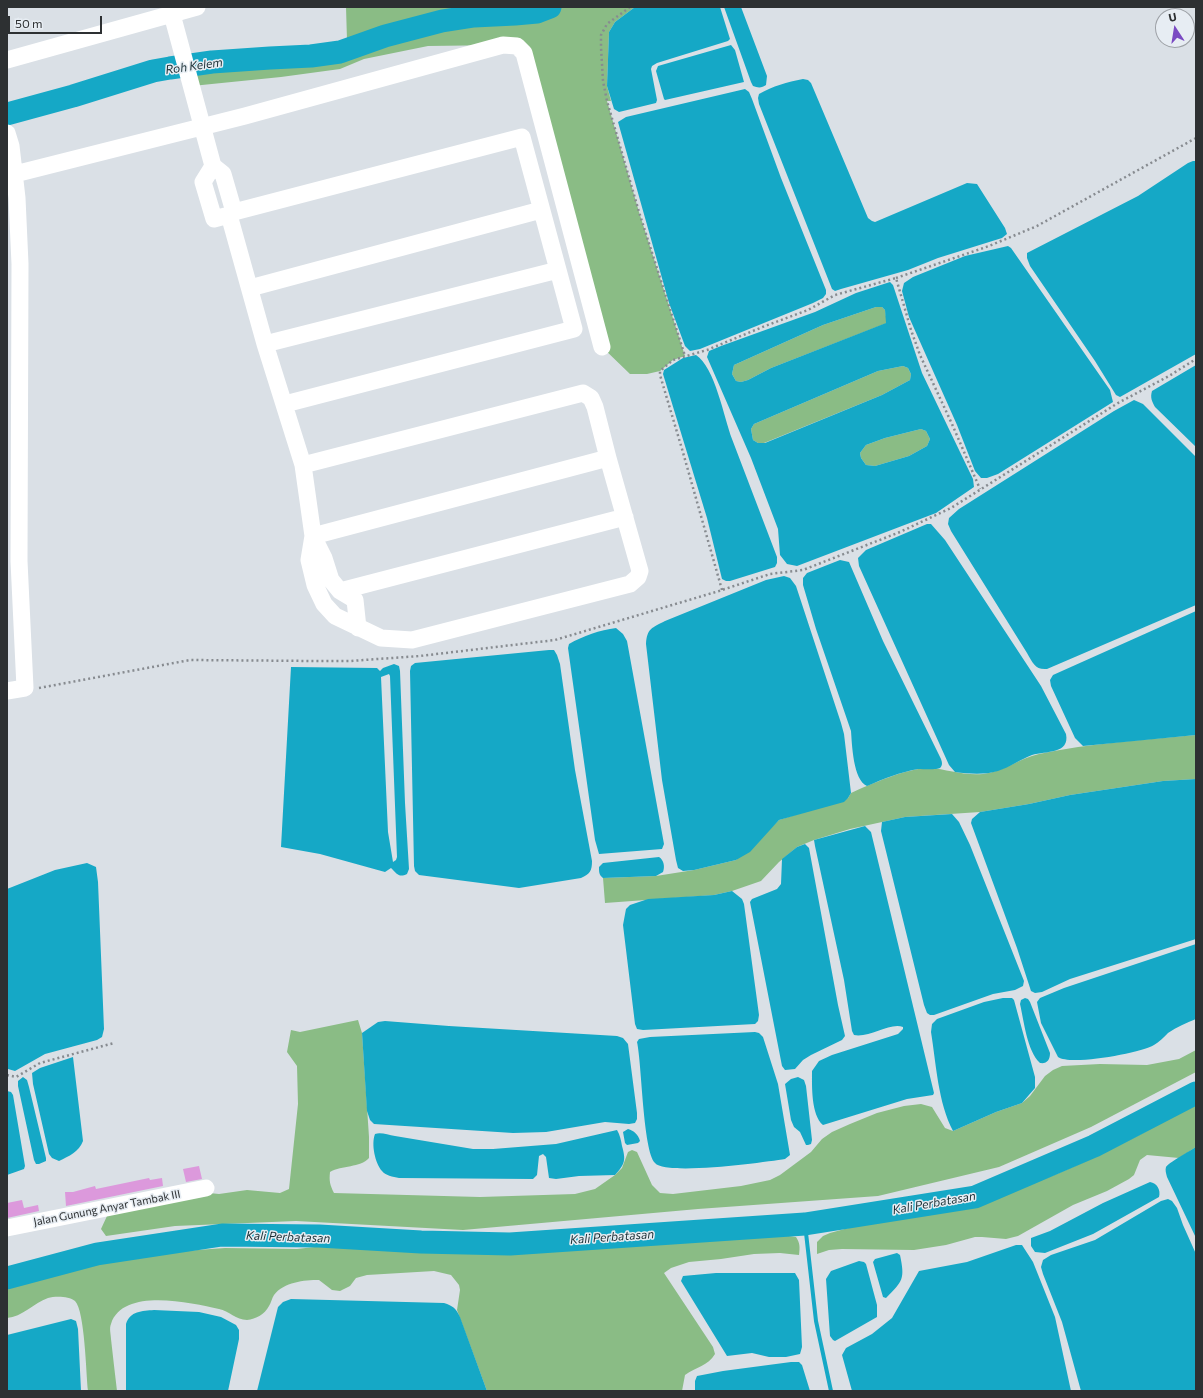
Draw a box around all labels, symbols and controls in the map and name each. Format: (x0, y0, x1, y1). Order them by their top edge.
scale bar (10, 8, 104, 34)
north arrow (1155, 8, 1195, 48)
text: U (1167, 10, 1178, 24)
text: 50 m (15, 16, 43, 30)
water label: Roh Kelem (164, 55, 224, 77)
street label: Jalan Gunung Anyar Tambak III (32, 1187, 182, 1229)
water label: Kali Perbatasan (891, 1189, 977, 1217)
water label: Kali Perbatasan (569, 1227, 655, 1247)
water label: Kali Perbatasan (246, 1228, 330, 1246)

